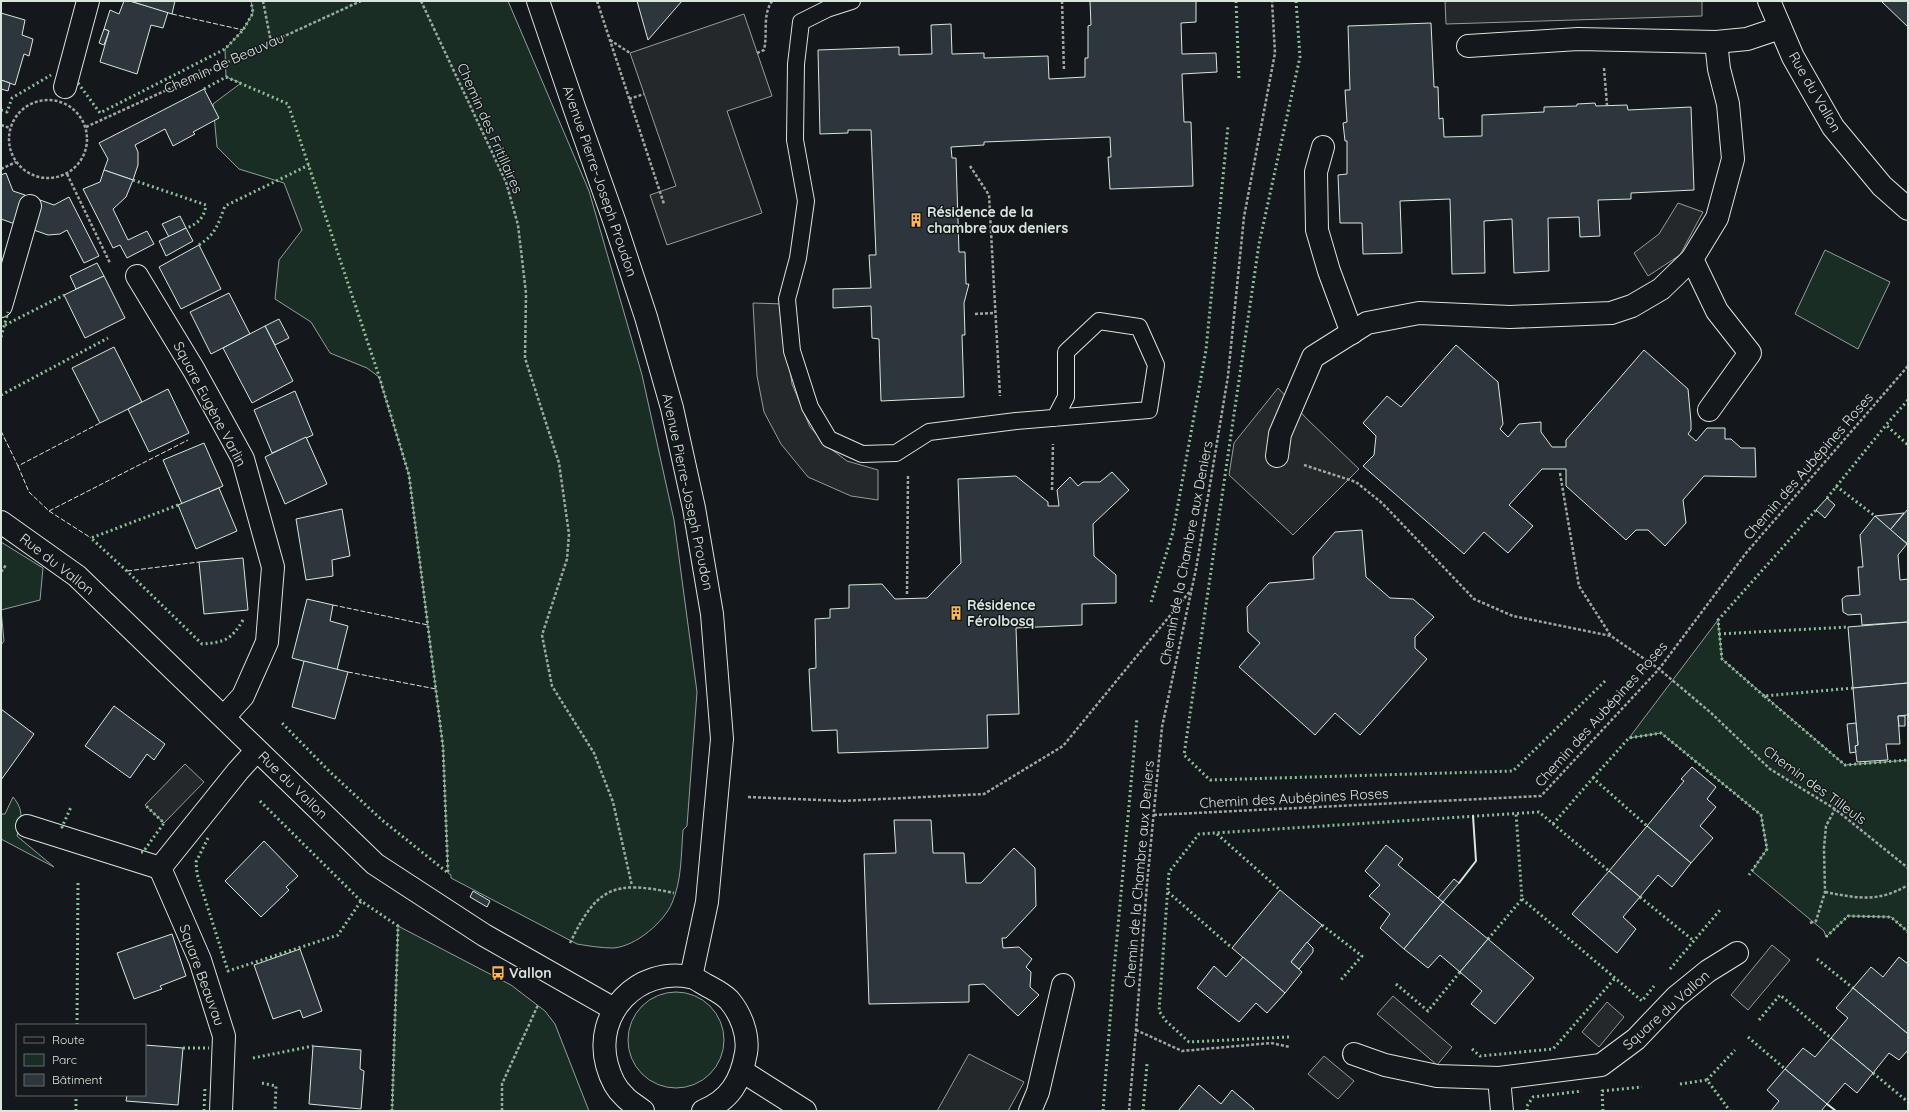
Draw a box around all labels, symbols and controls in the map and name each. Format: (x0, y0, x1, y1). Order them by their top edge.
street label: Chemin de Beauvau (161, 28, 287, 98)
street label: Rue du Vallon (1785, 49, 1845, 135)
street label: Chemin des Fritillaires (453, 60, 527, 196)
street label: Avenue Pierre-Joseph Proudon (559, 83, 641, 279)
place label: Résidence de la chambre aux deniers (927, 203, 1069, 237)
building icon: Résidence de la chambre aux deniers (908, 212, 924, 228)
street label: Square Eugène Varlin (169, 339, 251, 469)
street label: Chemin des Aubépines Roses (1739, 389, 1877, 543)
street label: Avenue Pierre-Joseph Proudon (658, 392, 718, 592)
street label: Chemin de la Chambre aux Deniers (1155, 439, 1217, 667)
street label: Rue du Vallon (16, 529, 98, 599)
place label: Résidence Férolbosq (967, 596, 1036, 630)
building icon: Résidence Férolbosq (948, 605, 964, 621)
street label: Chemin des Aubépines Roses (1531, 638, 1671, 790)
street label: Chemin des Tilleuls (1760, 742, 1870, 828)
street label: Rue du Vallon (254, 747, 332, 823)
street label: Chemin de la Chambre aux Deniers (1120, 760, 1158, 988)
street label: Chemin des Aubépines Roses (1199, 784, 1389, 812)
street label: Square Beauvau (175, 922, 229, 1028)
place label: Vallon (509, 964, 552, 982)
bus stop icon: Vallon (490, 965, 506, 981)
street label: Square du Vallon (1619, 966, 1713, 1054)
legend (16, 1024, 146, 1096)
text: Route (52, 1032, 85, 1047)
text: Parc (52, 1052, 77, 1067)
text: Bâtiment (52, 1072, 102, 1087)

